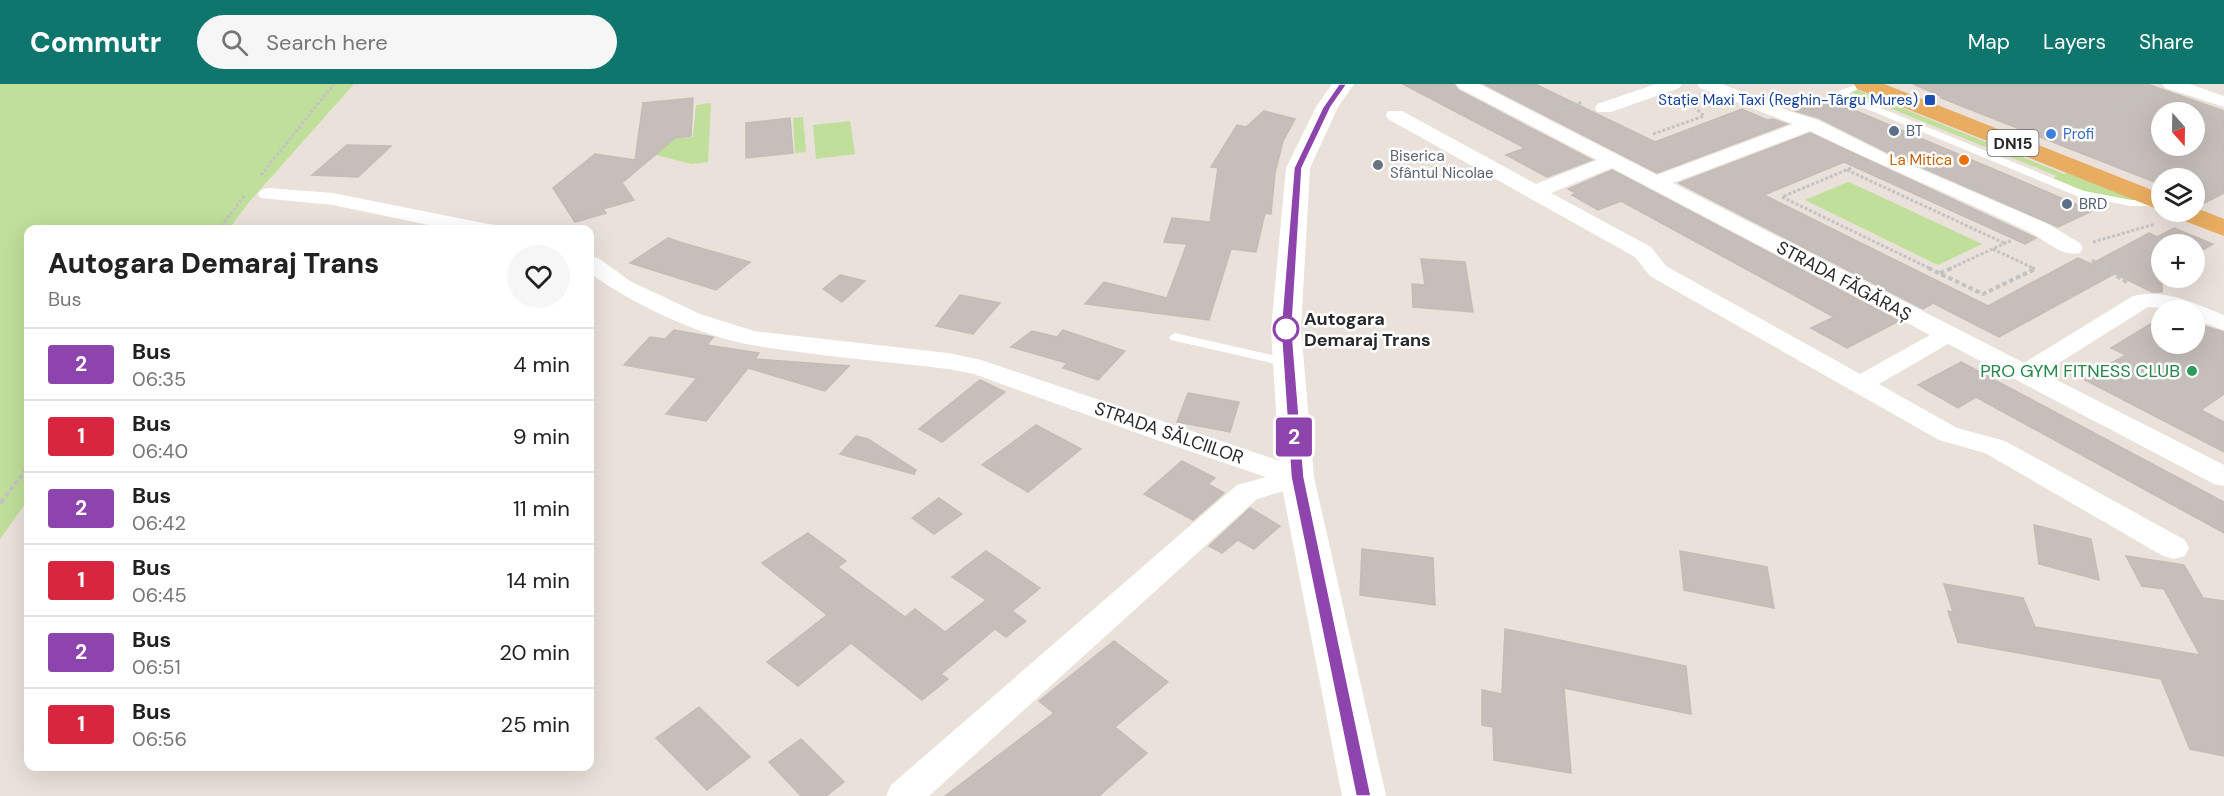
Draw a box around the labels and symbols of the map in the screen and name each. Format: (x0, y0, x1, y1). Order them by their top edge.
place label: Stație Maxi Taxi (Reghin-Târgu Mures) (1658, 90, 1918, 110)
marker: Stație Maxi Taxi (Reghin-Târgu Mures) (1923, 93, 1937, 107)
north arrow (2151, 102, 2205, 156)
place label: BT (1906, 121, 1923, 141)
marker: BT (1887, 124, 1901, 138)
place label: Profi (2063, 124, 2094, 144)
marker: Profi (2044, 127, 2058, 141)
road number: DN15 (1988, 130, 2038, 156)
place label: Biserica Sfântul Nicolae (1390, 146, 1494, 183)
place label: La Mitica (1890, 150, 1952, 170)
marker: La Mitica (1957, 153, 1971, 167)
marker: Biserica Sfântul Nicolae (1371, 158, 1385, 172)
place label: BRD (2079, 194, 2107, 214)
marker: BRD (2060, 197, 2074, 211)
street label: STRADA FĂGĂRAȘ (1772, 235, 1916, 327)
place label: Autogara Demaraj Trans (1304, 307, 1431, 352)
marker: Autogara Demaraj Trans (1273, 316, 1299, 342)
place label: PRO GYM FITNESS CLUB (1980, 359, 2180, 383)
marker: PRO GYM FITNESS CLUB (2185, 364, 2199, 378)
street label: STRADA SĂLCIILOR (1091, 396, 1247, 470)
line badge: 2 (1274, 418, 1314, 456)

